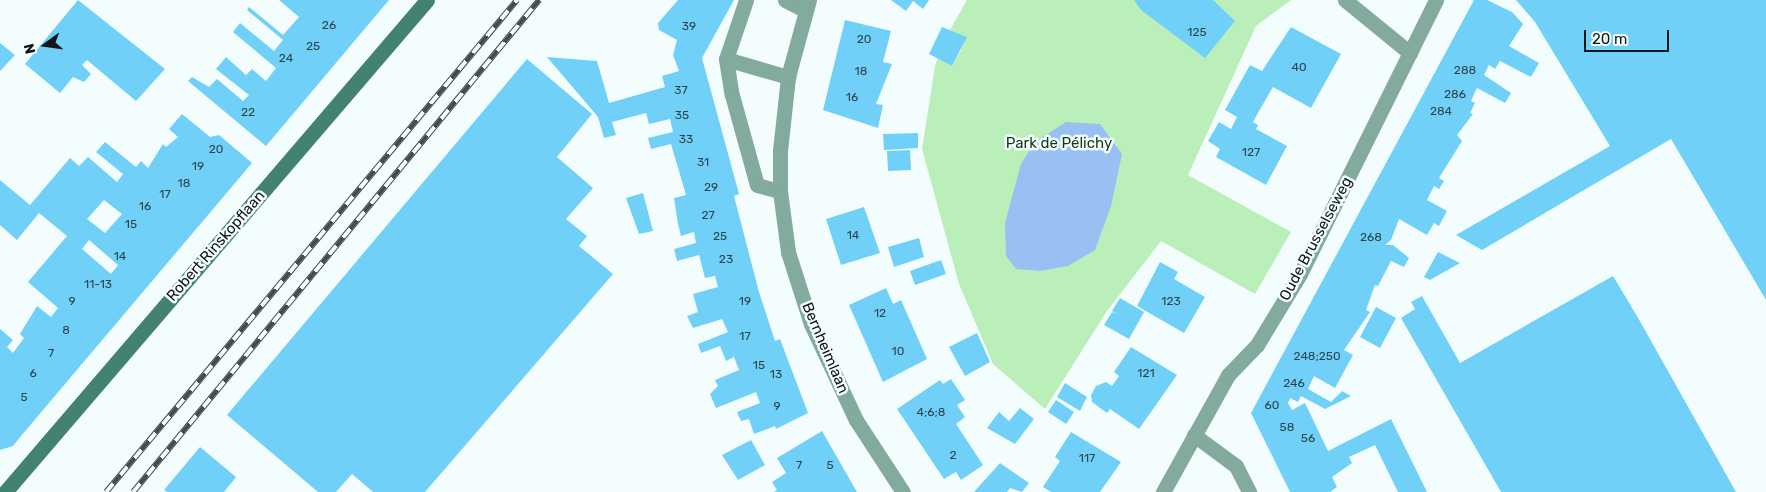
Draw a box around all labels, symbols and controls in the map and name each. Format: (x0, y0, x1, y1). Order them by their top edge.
house number: 26 (322, 19, 336, 33)
north arrow (20, 20, 70, 70)
house number: 39 (682, 20, 696, 34)
scale bar (1586, 20, 1671, 52)
house number: 125 (1187, 26, 1207, 40)
text: 20 m (1592, 30, 1627, 48)
house number: 20 (857, 33, 871, 47)
house number: 25 (306, 40, 320, 54)
text: N (20, 42, 39, 56)
house number: 24 (279, 52, 293, 66)
house number: 40 (1291, 61, 1307, 75)
house number: 288 (1454, 64, 1476, 78)
house number: 18 (855, 65, 867, 79)
house number: 37 (674, 84, 688, 98)
house number: 286 (1444, 88, 1466, 102)
house number: 16 (846, 91, 858, 105)
house number: 284 (1430, 105, 1452, 119)
house number: 22 (241, 106, 255, 120)
house number: 35 (675, 109, 689, 123)
house number: 33 (679, 133, 693, 147)
park label: Park de Pélichy (1006, 135, 1112, 153)
house number: 20 (209, 143, 223, 157)
house number: 127 (1242, 146, 1260, 160)
house number: 31 (697, 156, 709, 170)
house number: 19 (192, 160, 204, 174)
street label: Oude Brusselseweg (1276, 174, 1356, 304)
house number: 18 (178, 177, 190, 191)
house number: 29 (704, 181, 718, 195)
street label: Robert Rinskopflaan (163, 187, 269, 305)
house number: 17 (159, 188, 171, 202)
house number: 16 (139, 200, 151, 214)
house number: 27 (701, 209, 715, 223)
house number: 15 (125, 218, 137, 232)
house number: 14 (847, 229, 859, 243)
house number: 25 (713, 230, 727, 244)
house number: 268 (1360, 231, 1382, 245)
house number: 14 (114, 250, 126, 264)
house number: 23 (719, 253, 733, 267)
house number: 11-13 (84, 278, 112, 292)
house number: 9 (68, 295, 76, 309)
house number: 19 (739, 295, 751, 309)
house number: 123 (1161, 295, 1181, 309)
street label: Bernheimlaan (798, 300, 852, 396)
house number: 12 (874, 307, 886, 321)
house number: 8 (62, 324, 70, 338)
house number: 17 (739, 330, 751, 344)
house number: 10 (892, 345, 904, 359)
house number: 7 (48, 347, 54, 361)
house number: 248;250 (1293, 350, 1341, 364)
house number: 15 (753, 359, 765, 373)
house number: 6 (29, 367, 37, 381)
house number: 121 (1137, 367, 1155, 381)
house number: 13 (770, 368, 782, 382)
house number: 246 (1283, 377, 1305, 391)
house number: 5 (20, 391, 28, 405)
house number: 60 (1265, 399, 1279, 413)
house number: 9 (773, 400, 781, 414)
house number: 4;6;8 (917, 406, 945, 420)
house number: 58 (1280, 421, 1294, 435)
house number: 56 (1301, 432, 1315, 446)
house number: 2 (949, 449, 957, 463)
house number: 117 (1079, 452, 1095, 466)
house number: 7 (796, 459, 802, 473)
house number: 5 (826, 459, 834, 473)

